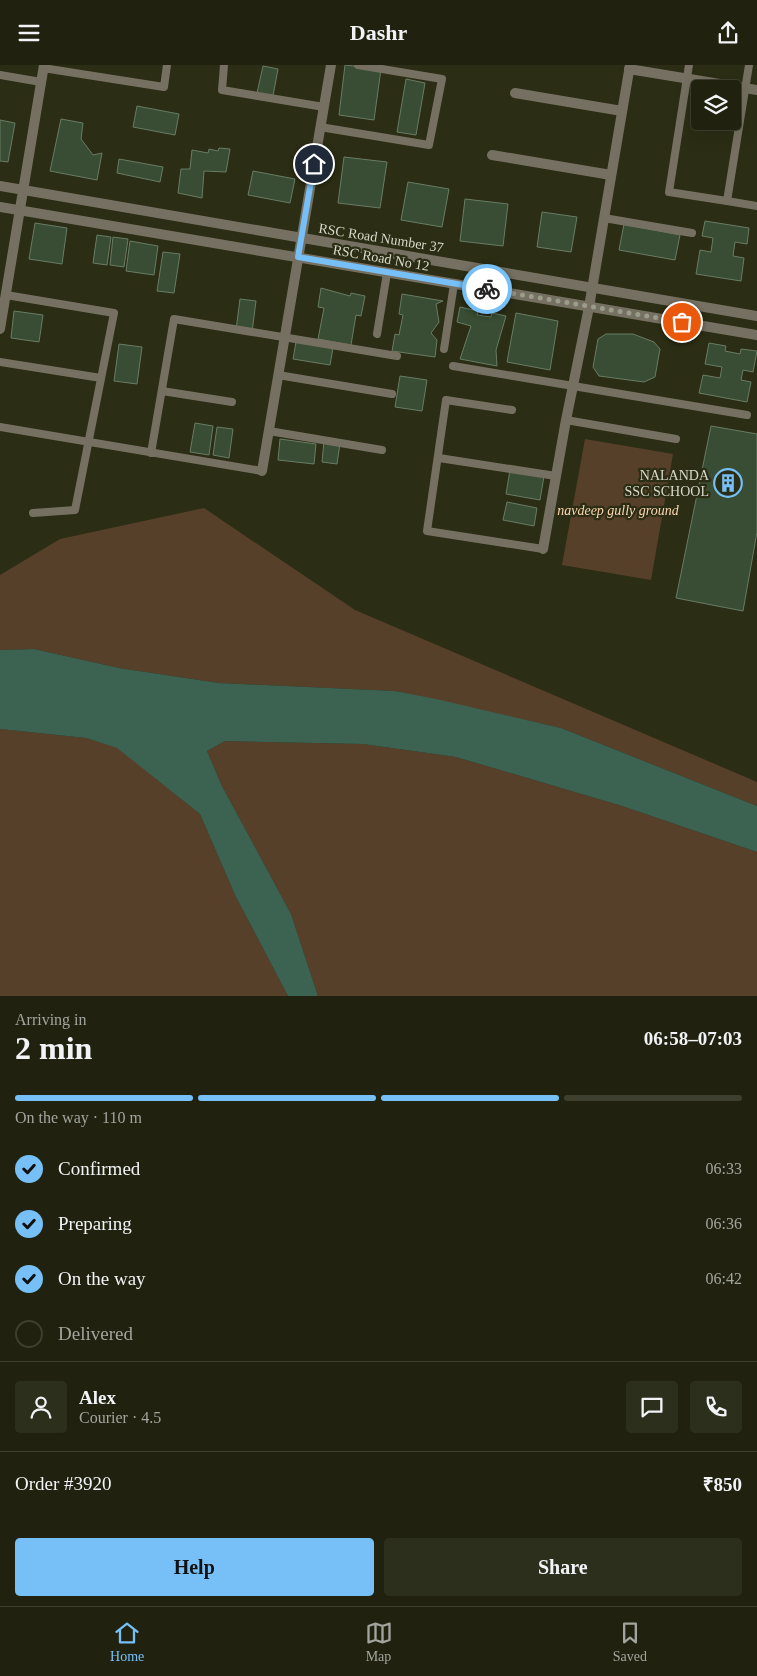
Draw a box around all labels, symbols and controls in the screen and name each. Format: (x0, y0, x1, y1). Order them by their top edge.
icon: menu (15, 19, 43, 47)
icon: share (714, 19, 742, 47)
text: Dashr (350, 20, 407, 45)
map controls (691, 80, 741, 130)
button: layers (691, 80, 741, 130)
pin (293, 143, 335, 185)
icon: home (300, 150, 328, 178)
street label: RSC Road Number 37 (317, 221, 445, 255)
street label: RSC Road No 12 (332, 242, 430, 274)
courier (462, 264, 512, 314)
icon: bike (473, 275, 501, 303)
pin (661, 301, 703, 343)
icon: bag (668, 308, 696, 336)
place label: NALANDA SSC SCHOOL (625, 468, 710, 499)
building icon: NALANDA SSC SCHOOL (713, 468, 743, 498)
park label: navdeep gully ground (557, 503, 680, 518)
text: Arriving in (15, 1011, 87, 1028)
text: 06:58–07:03 (644, 1028, 742, 1049)
text: 2 min (15, 1030, 92, 1066)
text: On the way · 110 m (15, 1109, 142, 1126)
icon: check (15, 1155, 43, 1183)
text: Confirmed (58, 1158, 140, 1179)
text: 06:33 (706, 1160, 742, 1177)
icon: check (15, 1210, 43, 1238)
text: Preparing (58, 1213, 132, 1234)
text: 06:36 (706, 1215, 742, 1232)
icon: check (15, 1265, 43, 1293)
text: On the way (58, 1268, 146, 1289)
text: 06:42 (706, 1270, 742, 1287)
text: Delivered (58, 1323, 133, 1344)
button: person (15, 1381, 67, 1433)
button: chat (626, 1381, 678, 1433)
button: phone (690, 1381, 742, 1433)
text: Alex (79, 1387, 116, 1408)
text: Courier · 4.5 (79, 1409, 161, 1426)
text: Order #3920 (15, 1473, 112, 1494)
text: ₹850 (703, 1474, 742, 1495)
button: Help (15, 1538, 374, 1596)
button: Share (384, 1538, 742, 1596)
tab: Home (110, 1619, 144, 1665)
tab: Map (365, 1619, 393, 1665)
tab: Saved (613, 1619, 647, 1665)

